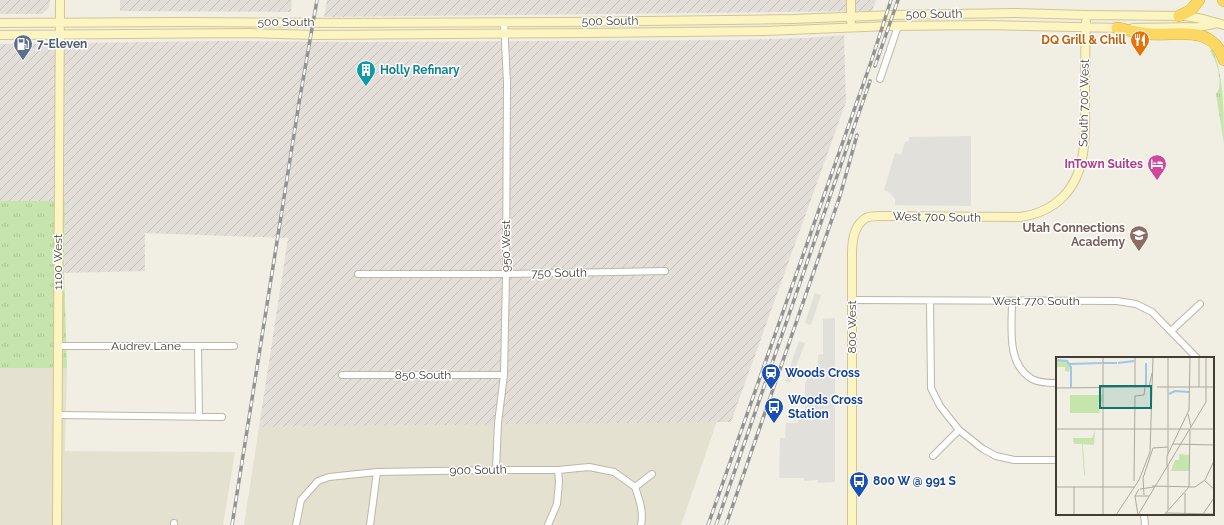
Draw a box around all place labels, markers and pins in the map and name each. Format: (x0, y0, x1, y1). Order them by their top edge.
restaurant icon: DQ Grill & Chill (1129, 29, 1151, 57)
fuel station icon: 7-Eleven (12, 33, 34, 61)
place label: DQ Grill & Chill (1041, 33, 1126, 47)
place label: 7-Eleven (37, 37, 87, 51)
building icon: Holly Refinary (355, 59, 377, 87)
place label: Holly Refinary (380, 63, 460, 77)
hotel icon: InTown Suites (1146, 153, 1168, 181)
place label: InTown Suites (1064, 157, 1143, 171)
place label: Utah Connections Academy (1022, 221, 1125, 249)
school or university icon: Utah Connections Academy (1128, 224, 1150, 252)
station icon: Woods Cross (760, 362, 782, 390)
place label: Woods Cross (785, 366, 860, 380)
place label: Woods Cross Station (788, 393, 863, 421)
bus stop icon: Woods Cross Station (763, 396, 785, 424)
bus stop icon: 800 W @ 991 S (848, 470, 870, 498)
place label: 800 W @ 991 S (873, 474, 956, 488)

